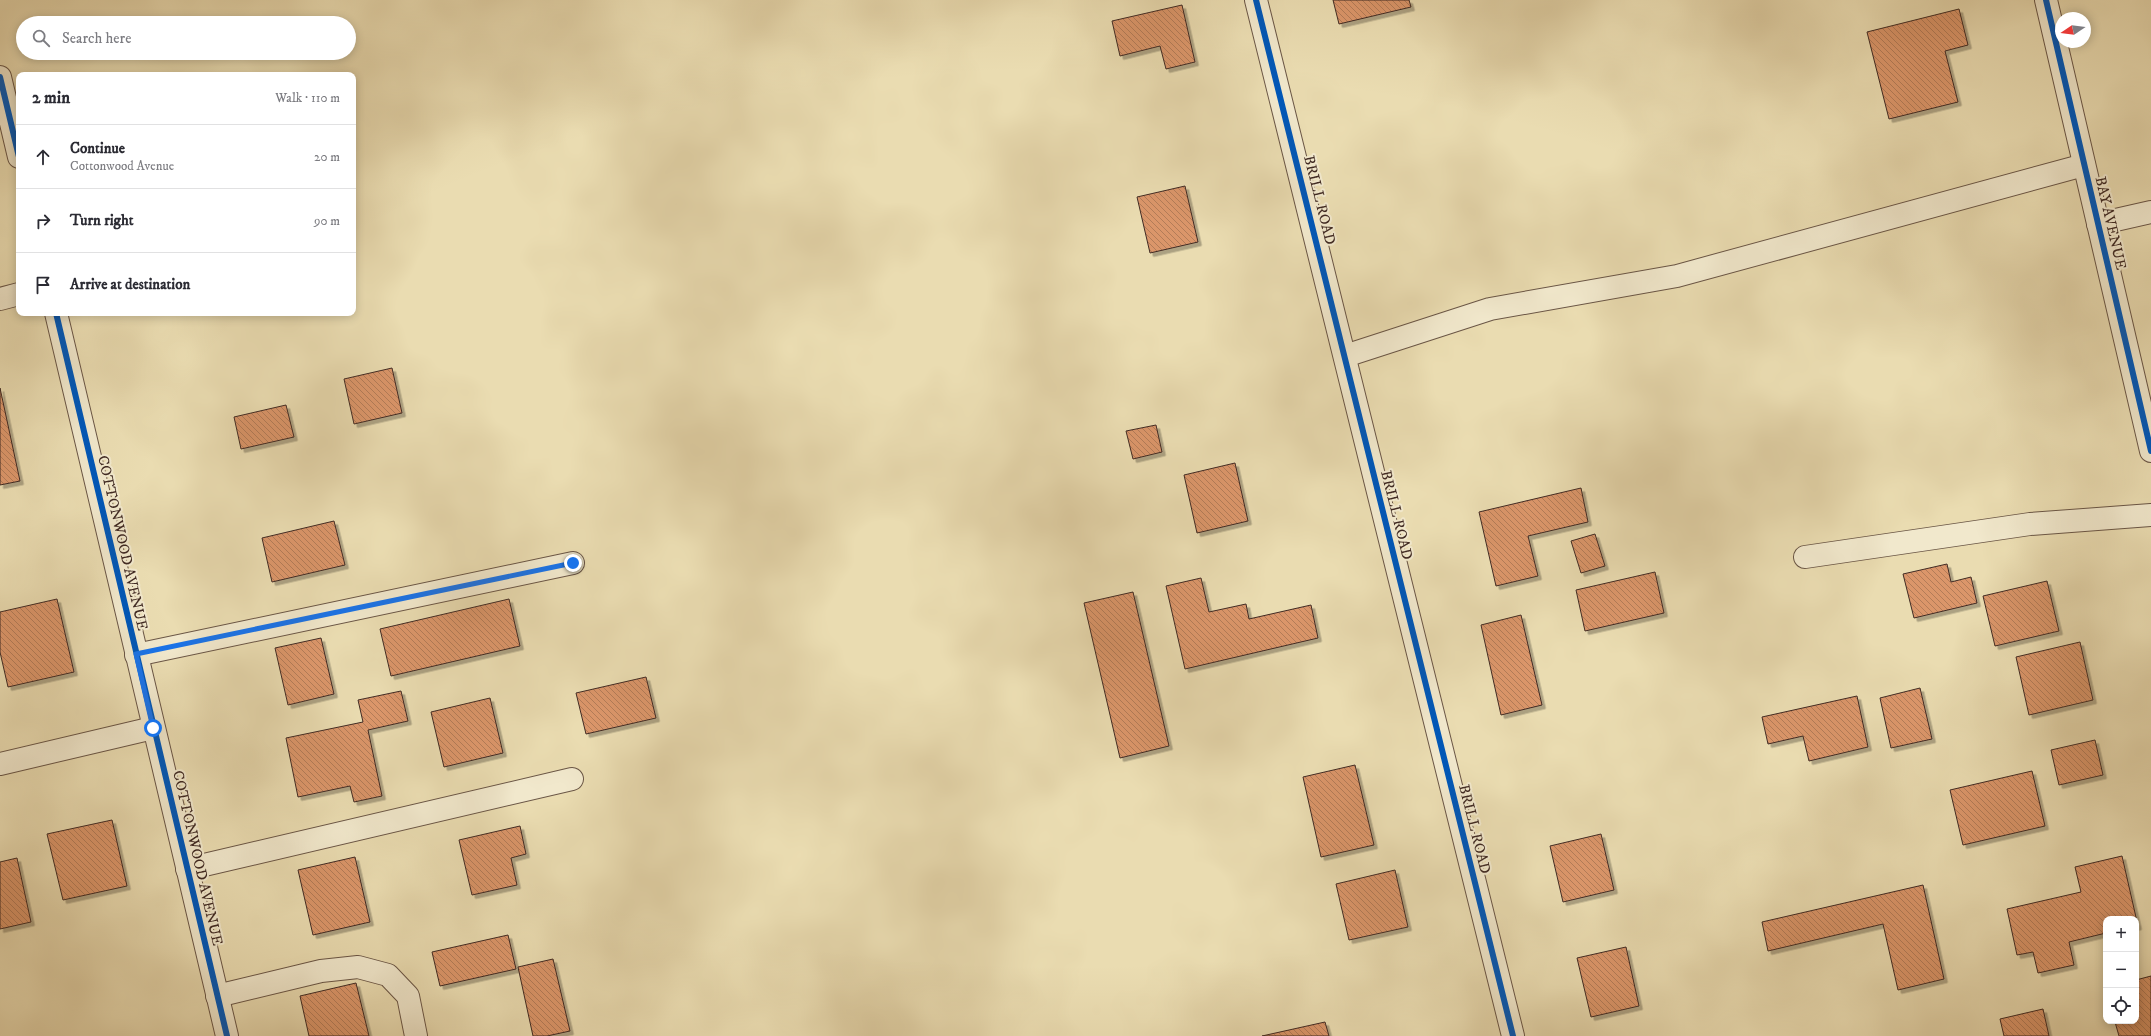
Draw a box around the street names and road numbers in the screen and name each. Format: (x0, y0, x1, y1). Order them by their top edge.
street label: BRILL ROAD (1299, 153, 1340, 247)
street label: BAY AVENUE (2091, 175, 2131, 272)
street label: COTTONWOOD AVENUE (93, 454, 152, 633)
street label: BRILL ROAD (1376, 468, 1417, 562)
street label: COTTONWOOD AVENUE (168, 769, 227, 948)
street label: BRILL ROAD (1454, 782, 1495, 876)

